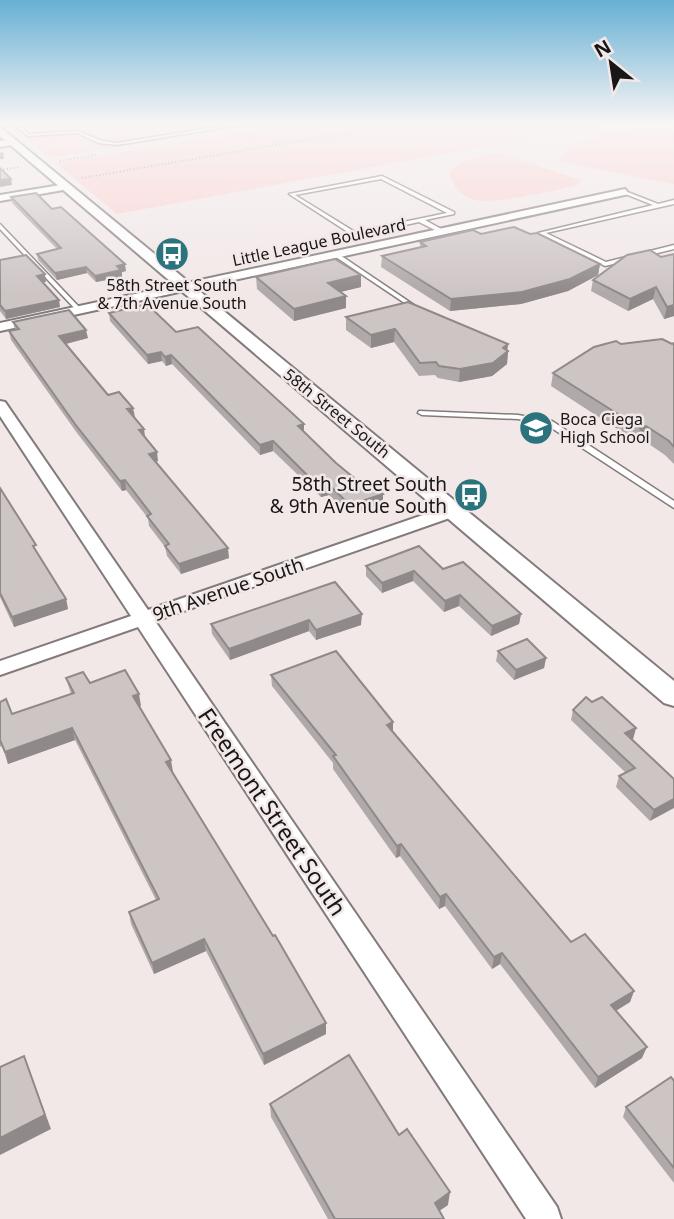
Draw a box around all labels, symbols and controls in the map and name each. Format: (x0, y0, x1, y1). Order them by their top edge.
north arrow (576, 28, 646, 98)
text: N (589, 33, 616, 63)
street label: Little League Boulevard (230, 213, 408, 271)
bus stop icon: 58th Street South & 7th Avenue South (153, 235, 191, 273)
place label: 58th Street South & 7th Avenue South (97, 274, 247, 314)
street label: 58th Street South (279, 363, 395, 463)
place label: Boca Ciega High School (560, 408, 650, 448)
school or university icon: Boca Ciega High School (517, 409, 555, 447)
place label: 58th Street South & 9th Avenue South (270, 471, 447, 519)
bus stop icon: 58th Street South & 9th Avenue South (452, 476, 490, 514)
street label: 9th Avenue South (149, 551, 307, 627)
street label: Freemont Street South (191, 701, 354, 922)

